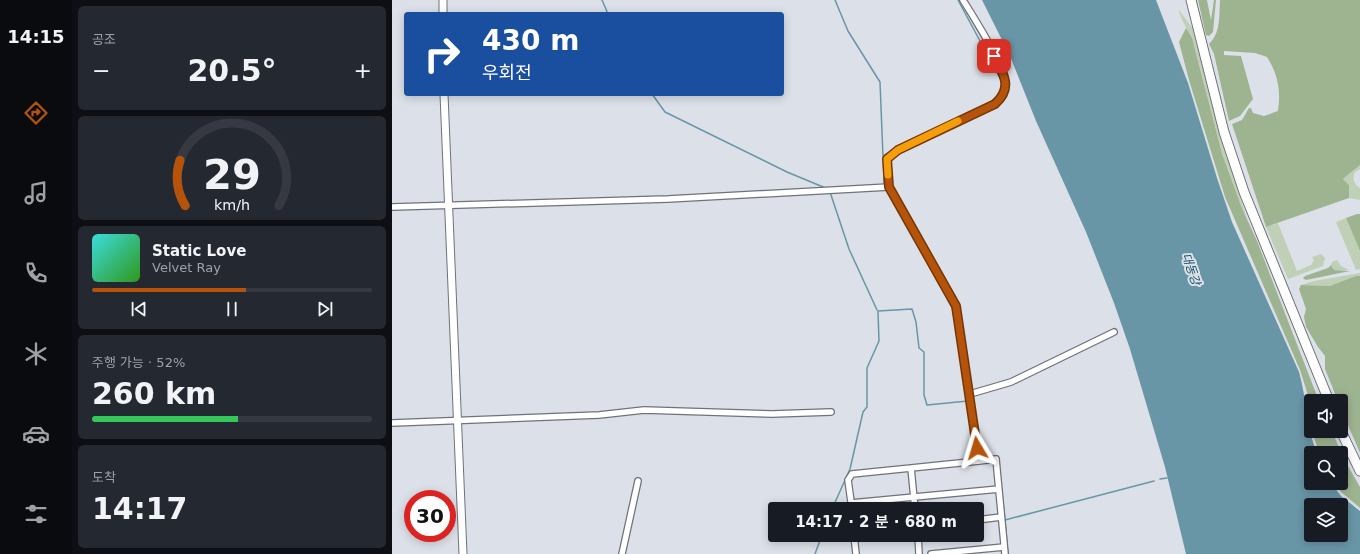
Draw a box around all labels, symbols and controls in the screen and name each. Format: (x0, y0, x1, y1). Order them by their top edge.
text: 430 m (482, 24, 579, 57)
text: 14:15 (7, 26, 65, 47)
icon: right (416, 28, 468, 80)
text: 공조 (92, 32, 116, 47)
pin (977, 39, 1011, 73)
icon: arrive (983, 45, 1005, 67)
text: 20.5° (187, 53, 277, 88)
text: − (92, 58, 110, 83)
text: + (354, 58, 372, 83)
text: 우회전 (482, 62, 532, 83)
icon: directions (22, 99, 50, 127)
text: 29 (203, 149, 261, 198)
icon: music (22, 179, 50, 207)
text: km/h (214, 196, 250, 212)
text: Static Love (152, 242, 246, 260)
water label: 대동강 (1179, 251, 1204, 289)
icon: phone (22, 259, 50, 287)
text: Velvet Ray (152, 260, 221, 275)
icon: previous (128, 298, 150, 320)
icon: pause (221, 298, 243, 320)
icon: next (314, 298, 336, 320)
icon: climate (22, 340, 50, 368)
text: 주행 가능 · 52% (92, 355, 185, 370)
text: 260 km (92, 376, 216, 411)
map controls (1304, 394, 1348, 542)
button: sound (1304, 394, 1348, 438)
icon: car (22, 420, 50, 448)
position arrow (956, 427, 998, 469)
button: search (1304, 446, 1348, 490)
text: 도착 (92, 470, 116, 485)
speed limit sign: 30 (404, 490, 456, 542)
text: 14:17 (92, 491, 188, 526)
button: layers (1304, 498, 1348, 542)
icon: filters (22, 500, 50, 528)
text: 14:17 · 2 분 · 680 m (795, 513, 957, 531)

